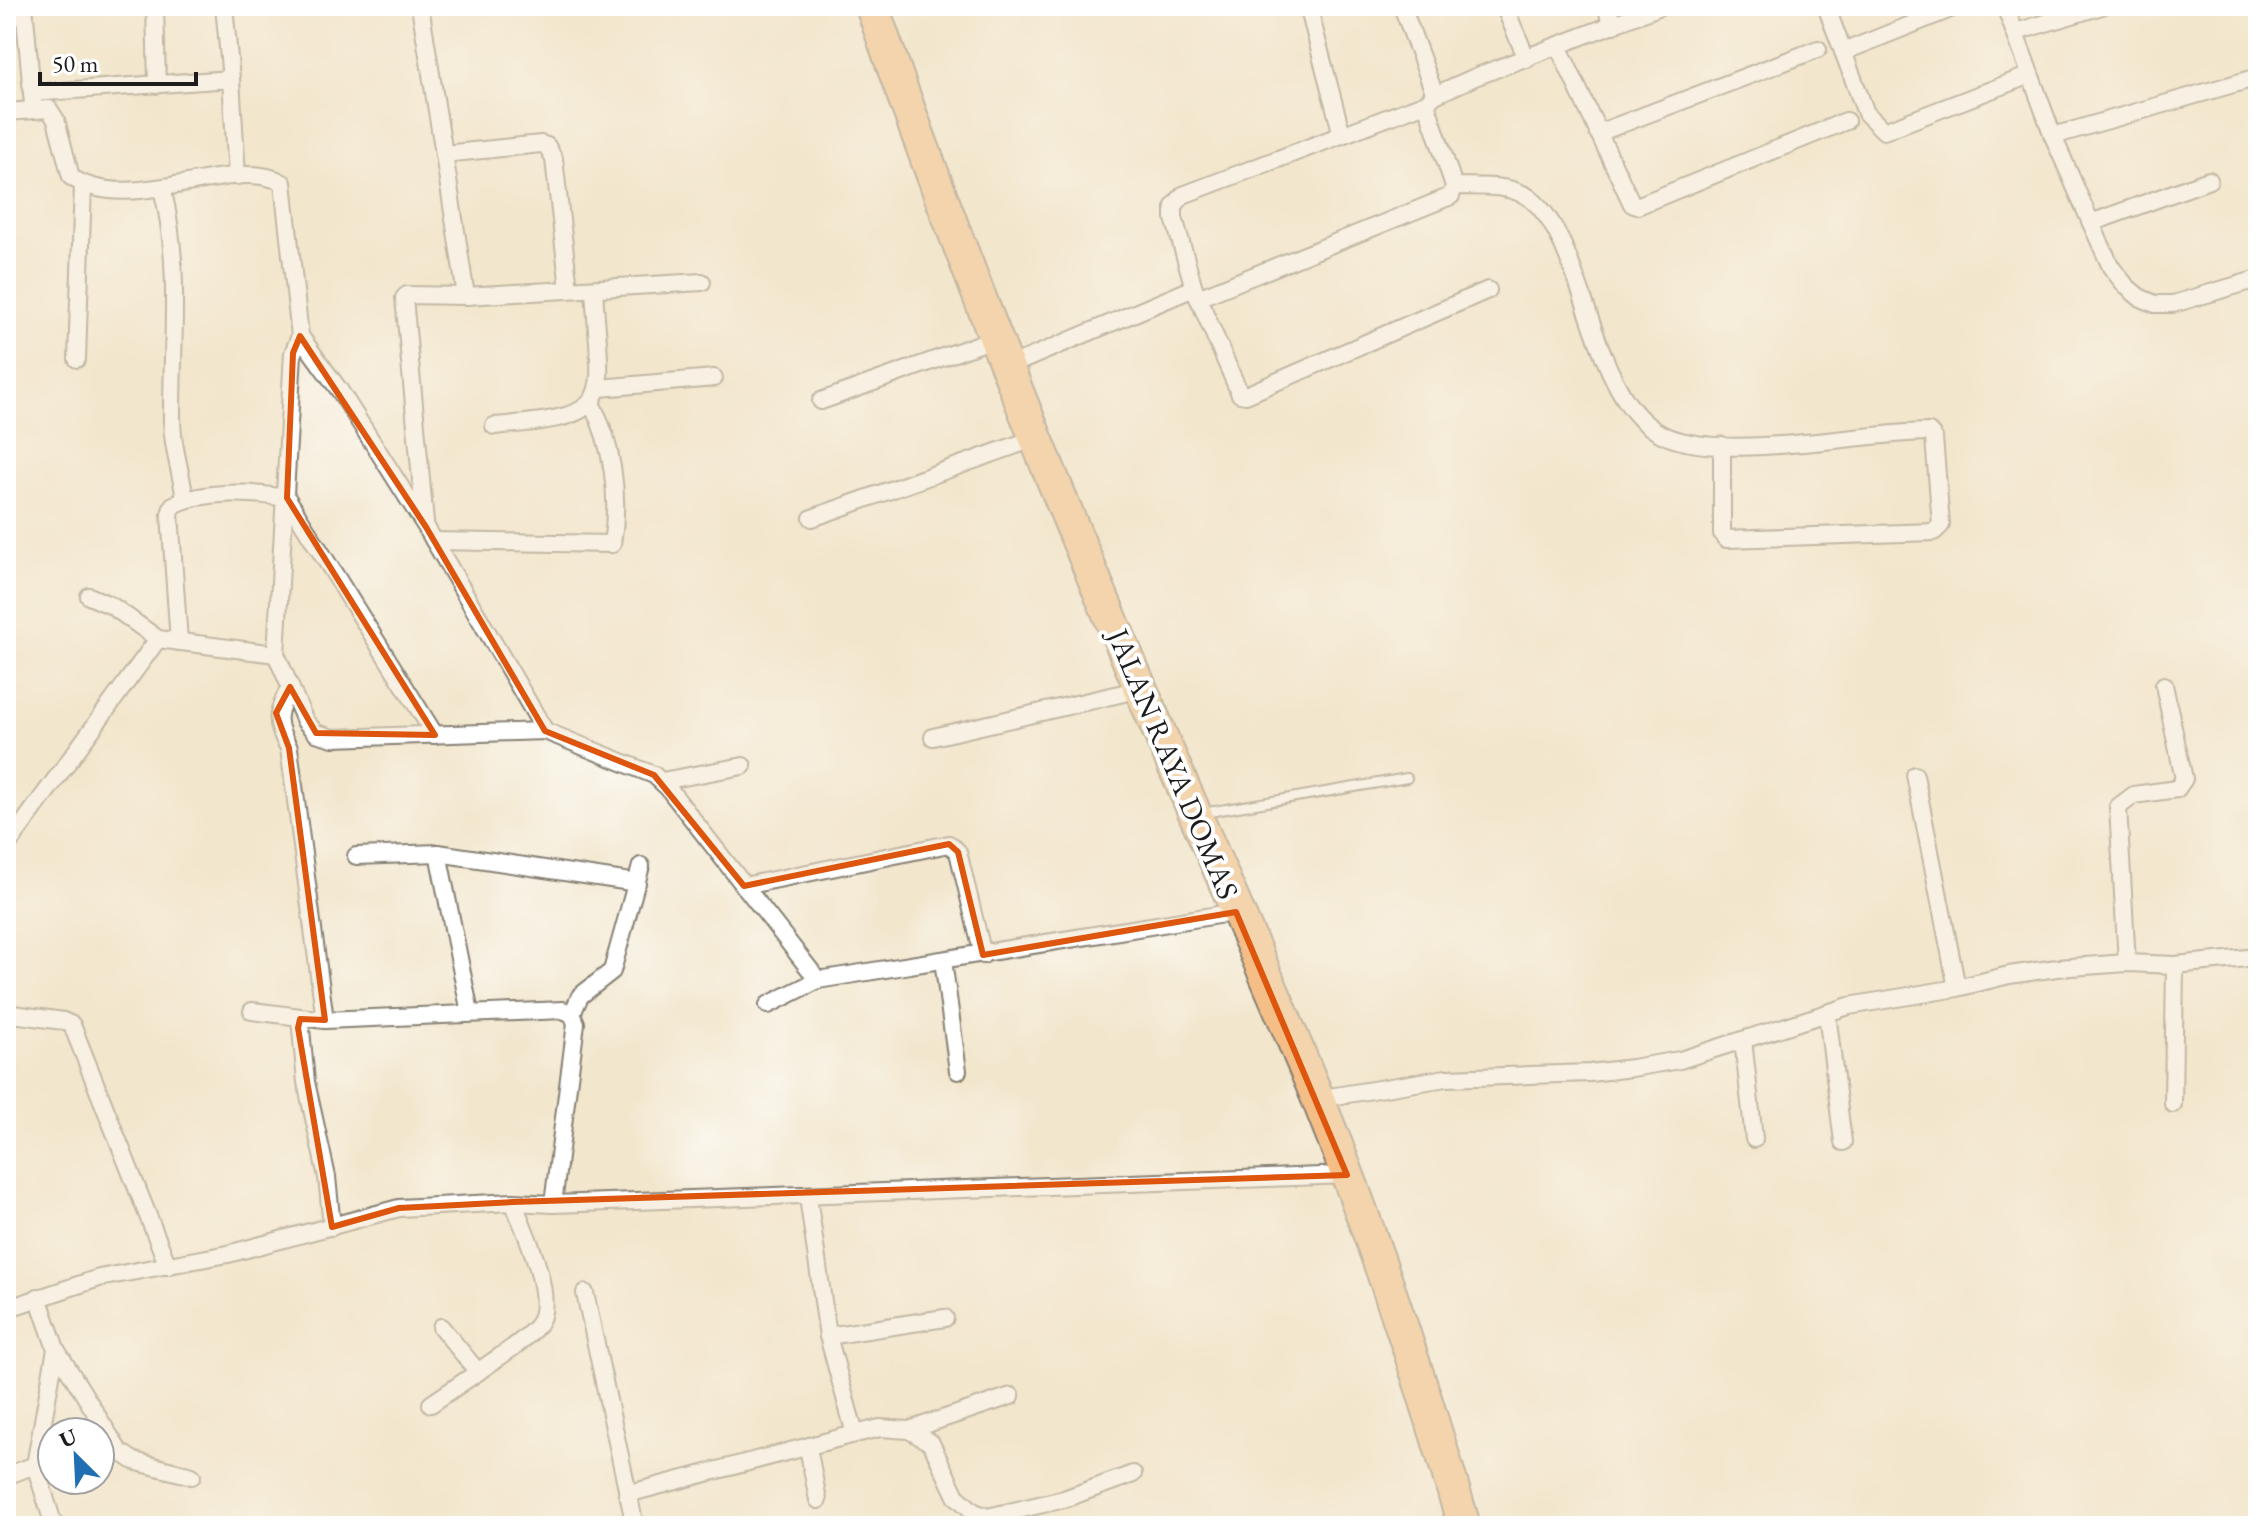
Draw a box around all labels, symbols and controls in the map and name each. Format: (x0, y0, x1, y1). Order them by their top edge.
scale bar (40, 36, 196, 86)
text: 50 m (52, 48, 99, 79)
street label: JALAN RAYA DOMAS (1098, 620, 1248, 905)
north arrow (36, 1416, 116, 1496)
text: U (55, 1421, 82, 1455)

